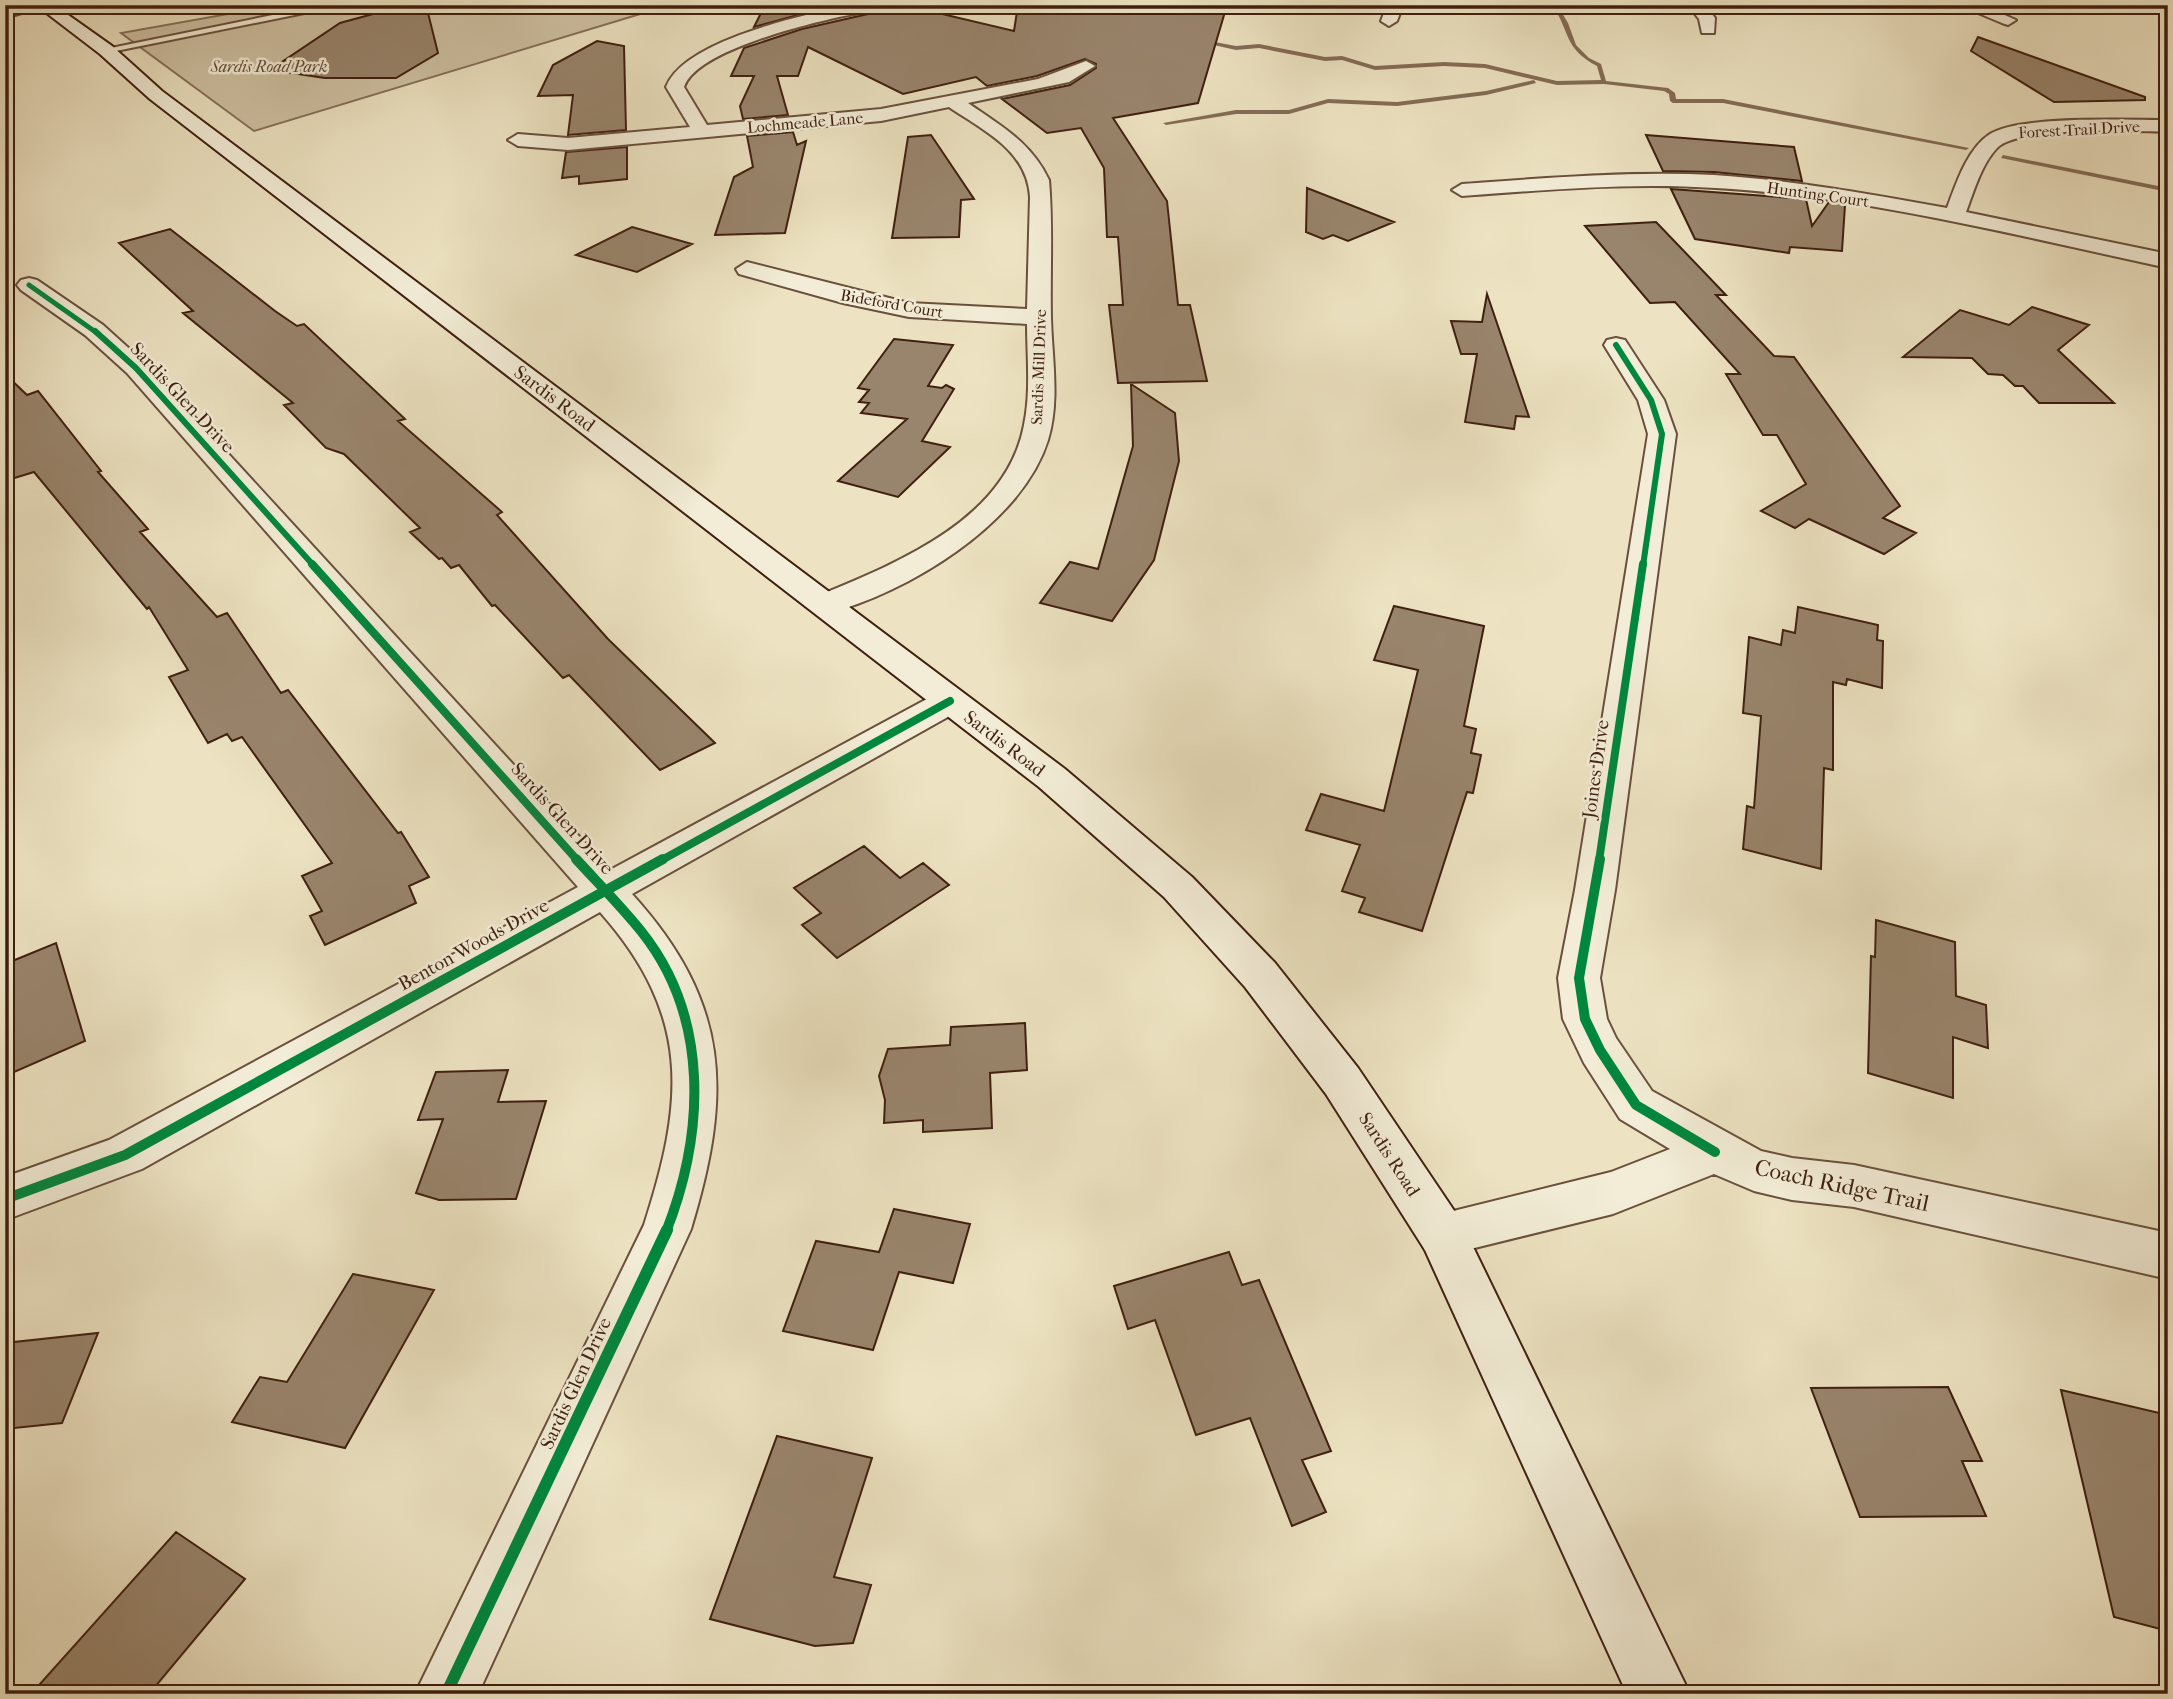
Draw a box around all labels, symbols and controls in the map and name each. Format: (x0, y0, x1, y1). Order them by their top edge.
park label: Sardis Road Park (210, 57, 327, 76)
street label: Lochmeade Lane (746, 108, 864, 137)
street label: Forest Trail Drive (2018, 117, 2140, 142)
street label: Hunting Court (1766, 178, 1870, 211)
street label: Bideford Court (839, 285, 945, 322)
street label: Sardis Mill Drive (1027, 309, 1050, 425)
street label: Sardis Glen Drive (125, 338, 239, 457)
street label: Sardis Road (510, 361, 600, 437)
street label: Sardis Road (960, 706, 1050, 782)
street label: Joines Drive (1578, 718, 1614, 822)
street label: Sardis Glen Drive (506, 758, 618, 879)
street label: Benton Woods Drive (394, 894, 553, 995)
street label: Sardis Road (1354, 1108, 1425, 1201)
street label: Coach Ridge Trail (1752, 1154, 1932, 1217)
street label: Sardis Glen Drive (536, 1314, 616, 1453)

